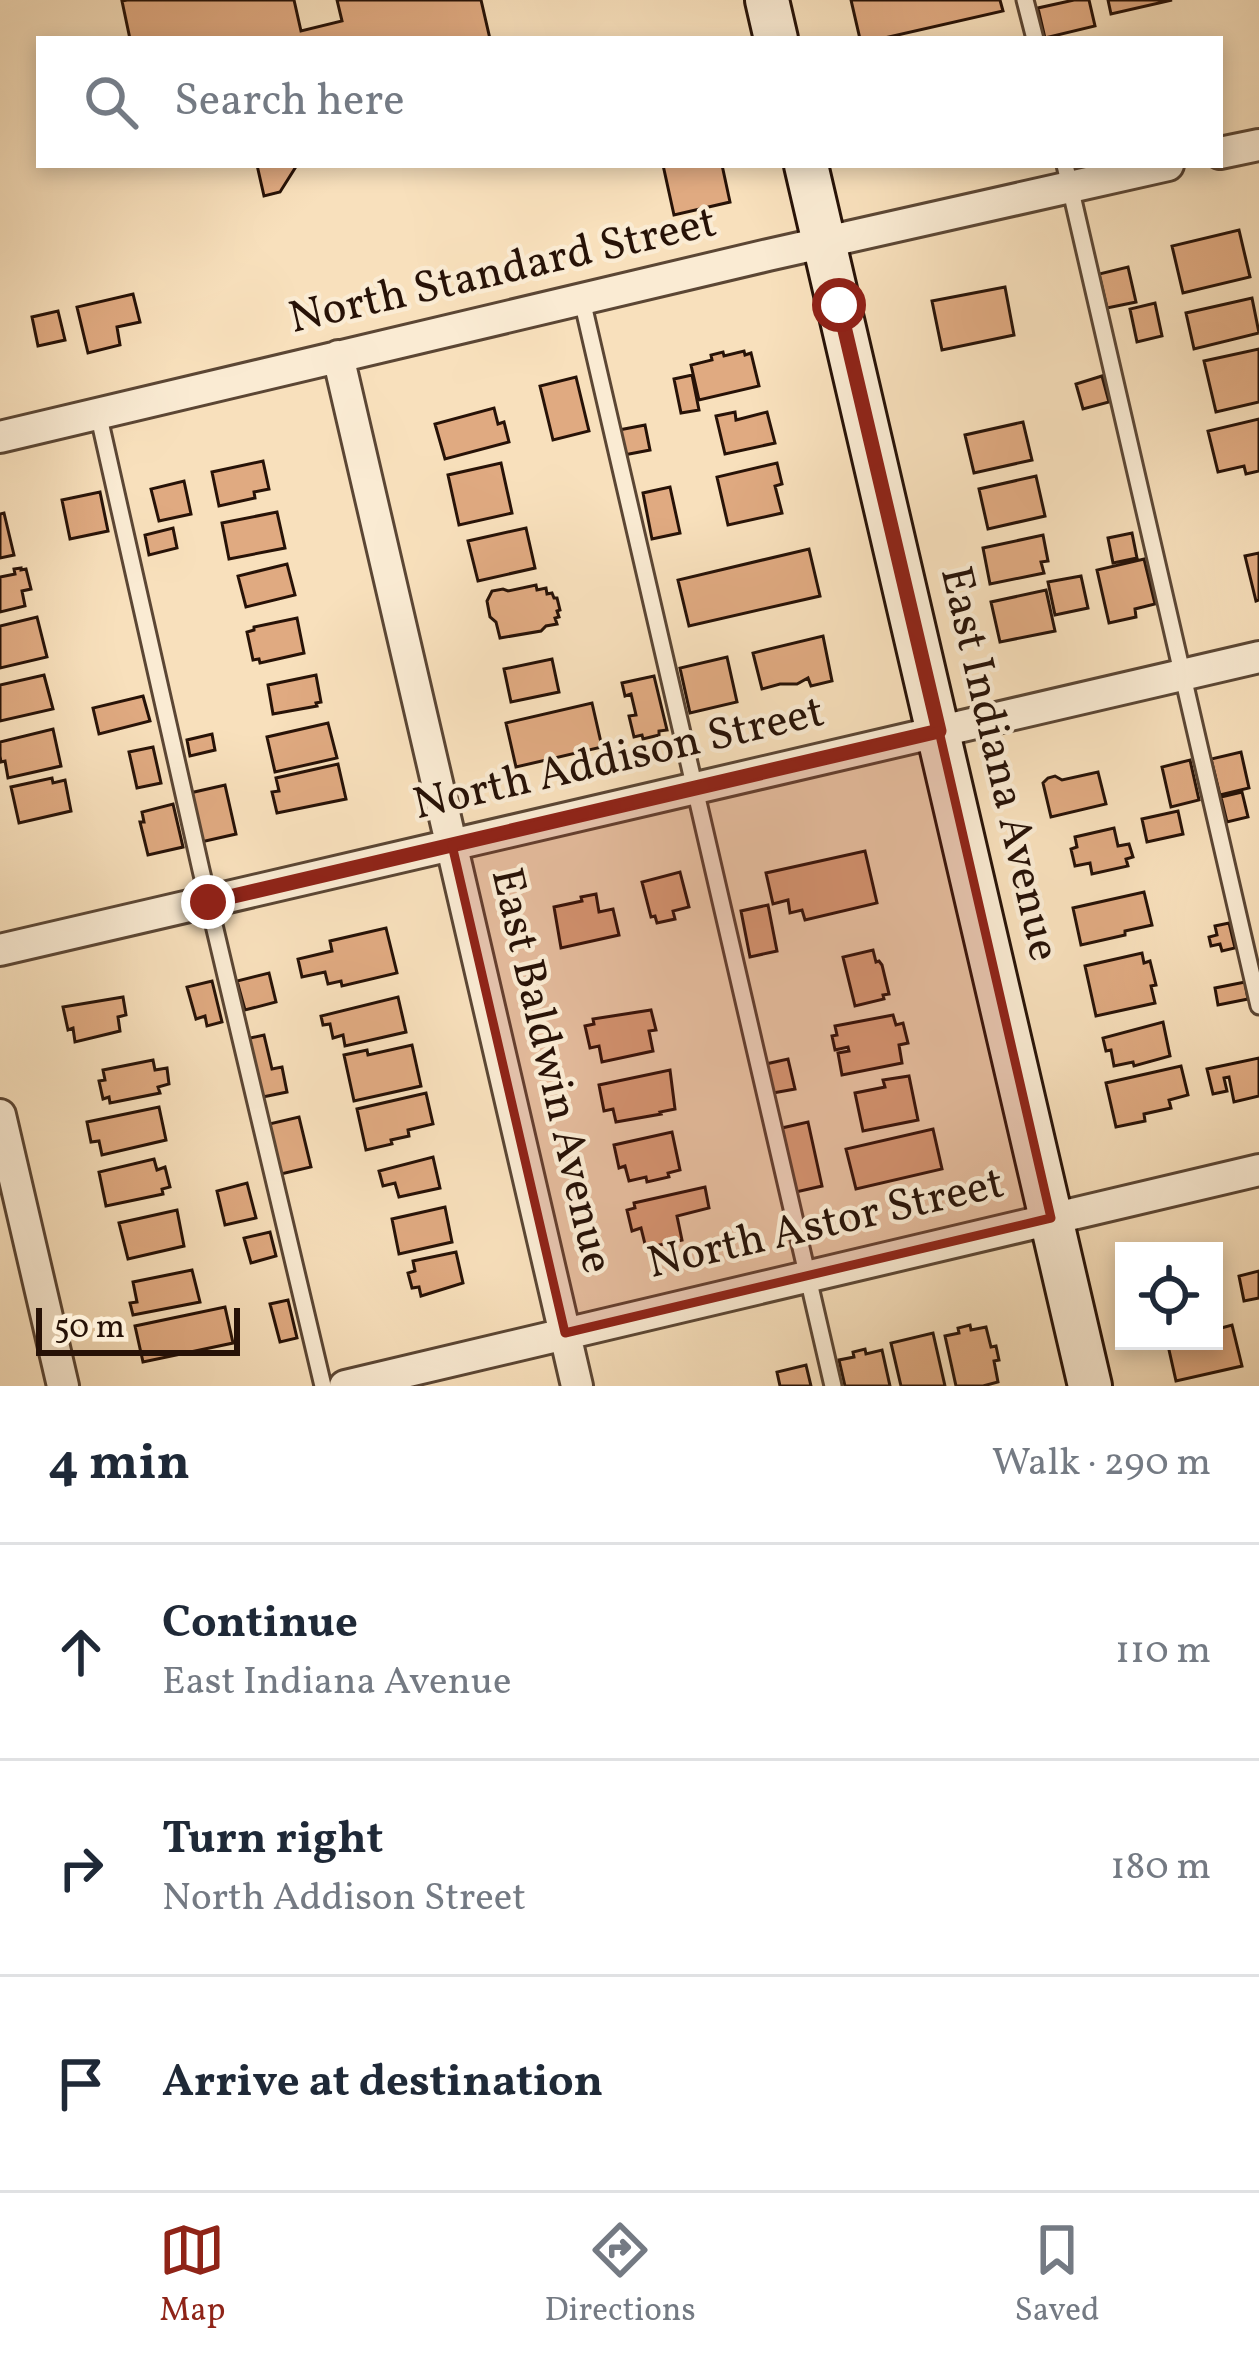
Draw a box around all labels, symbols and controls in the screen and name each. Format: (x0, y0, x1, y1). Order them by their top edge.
search box (36, 36, 1223, 168)
icon: search (78, 69, 144, 135)
text: Search here (174, 71, 405, 134)
street label: North Standard Street (283, 192, 723, 352)
route start (812, 278, 866, 332)
street label: East Indiana Avenue (922, 561, 1074, 967)
street label: North Addison Street (407, 682, 831, 838)
street label: East Baldwin Avenue (473, 862, 627, 1280)
route end (181, 875, 235, 929)
street label: North Astor Street (642, 1153, 1010, 1297)
map controls (1115, 1242, 1223, 1350)
button: locate (1115, 1242, 1223, 1350)
scale bar (36, 1302, 240, 1355)
text: 50 m (54, 1306, 125, 1352)
text: 4 min (48, 1429, 190, 1500)
text: Walk · 290 m (992, 1437, 1211, 1491)
text: Continue (162, 1593, 358, 1656)
icon: ahead (48, 1619, 114, 1685)
text: 110 m (1115, 1625, 1211, 1679)
text: East Indiana Avenue (162, 1656, 511, 1710)
text: Turn right (162, 1809, 383, 1872)
icon: right (48, 1835, 114, 1901)
text: 180 m (1110, 1841, 1211, 1895)
text: North Addison Street (162, 1872, 526, 1926)
icon: arrive (48, 2051, 114, 2117)
text: Arrive at destination (162, 2052, 603, 2115)
tab: Map (159, 2217, 226, 2335)
tab: Directions (544, 2217, 696, 2335)
tab: Saved (1015, 2217, 1100, 2335)

